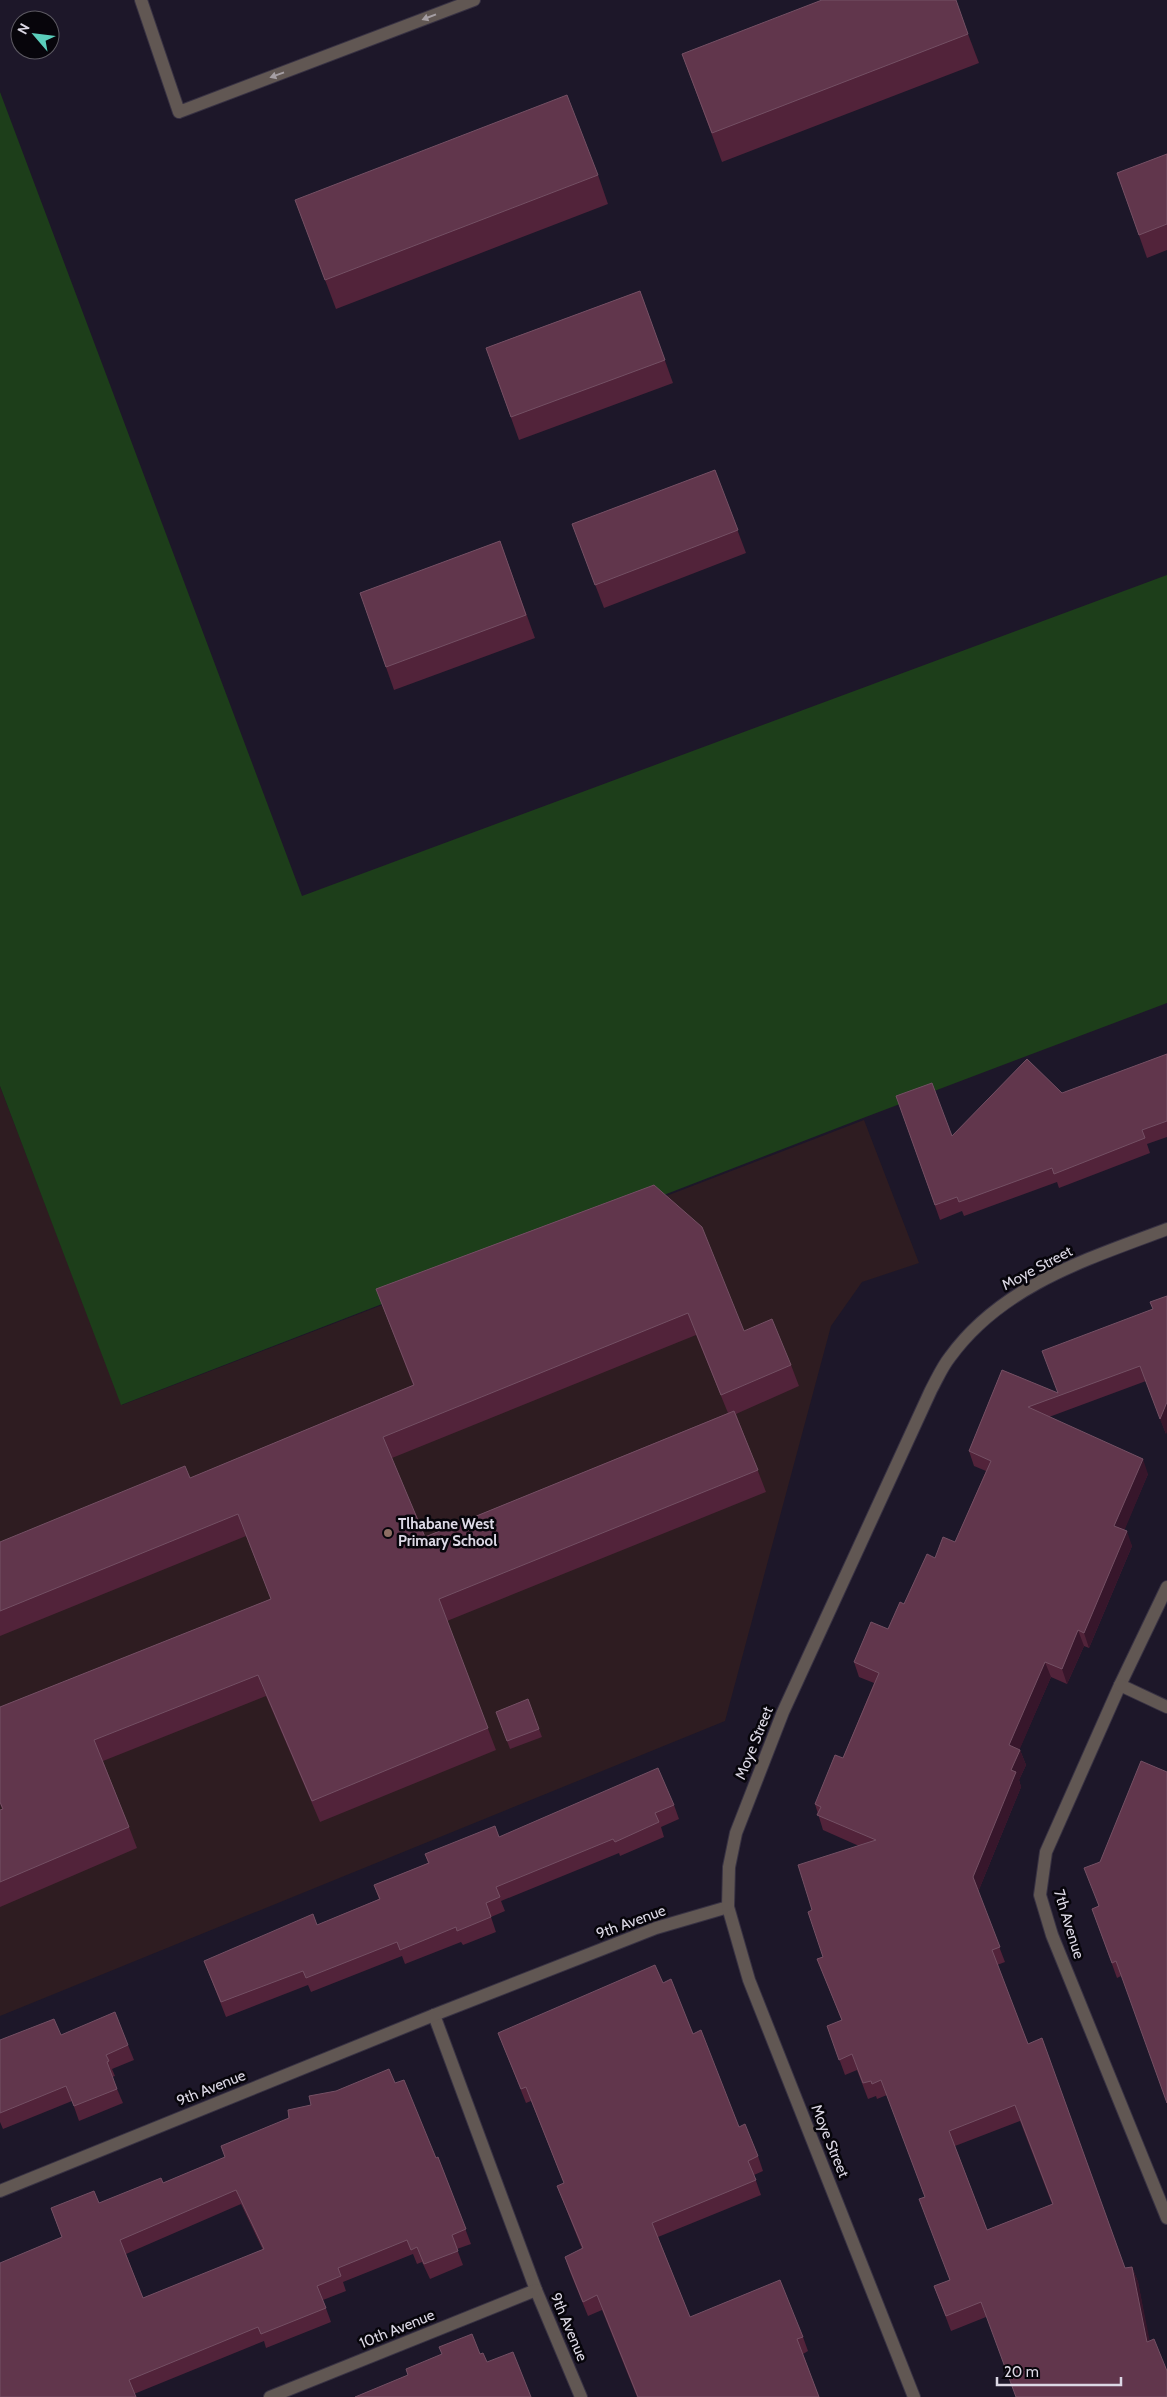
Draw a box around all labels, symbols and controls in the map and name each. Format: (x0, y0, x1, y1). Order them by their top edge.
north arrow (10, 10, 60, 60)
one-way arrow (422, 14, 436, 22)
text: N (13, 20, 34, 37)
one-way arrow (269, 71, 284, 79)
street label: Moye Street (999, 1242, 1075, 1294)
place label: Tlhabane West Primary School (398, 1515, 497, 1550)
marker: Tlhabane West Primary School (382, 1527, 394, 1539)
street label: Moye Street (731, 1704, 777, 1782)
street label: 7th Avenue (1050, 1887, 1088, 1961)
street label: 9th Avenue (594, 1901, 669, 1943)
street label: 9th Avenue (174, 2066, 248, 2110)
street label: Moye Street (807, 2102, 853, 2180)
street label: 9th Avenue (547, 2290, 592, 2364)
street label: 10th Avenue (357, 2306, 438, 2352)
scale bar (997, 2354, 1121, 2386)
text: 20 m (1004, 2363, 1039, 2381)

